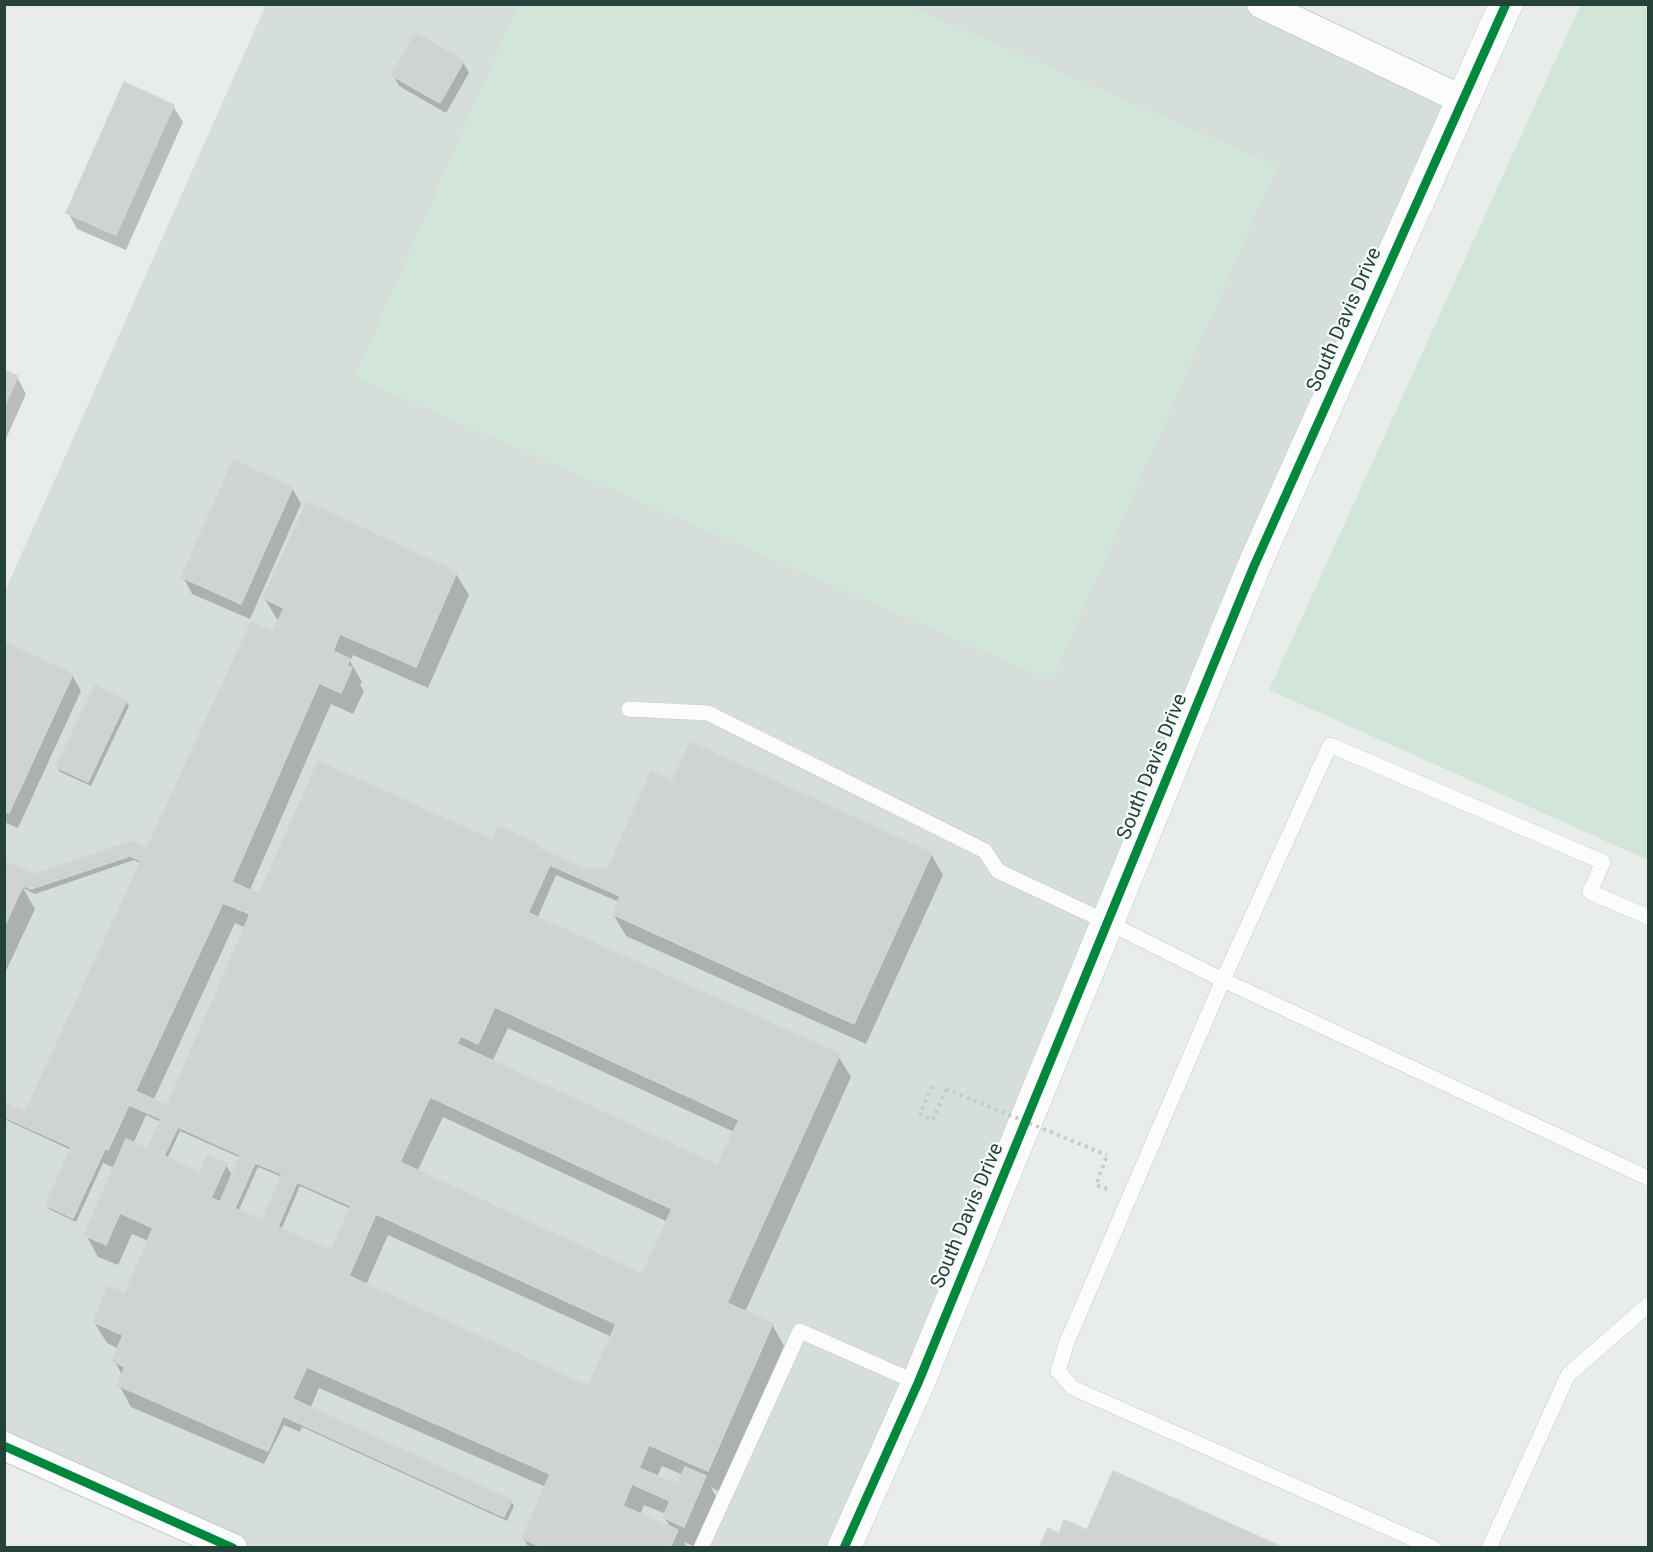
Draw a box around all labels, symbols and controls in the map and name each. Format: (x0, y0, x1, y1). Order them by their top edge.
street label: South Davis Drive (1302, 244, 1388, 396)
street label: South Davis Drive (1113, 690, 1193, 844)
street label: South Davis Drive (927, 1140, 1009, 1292)

